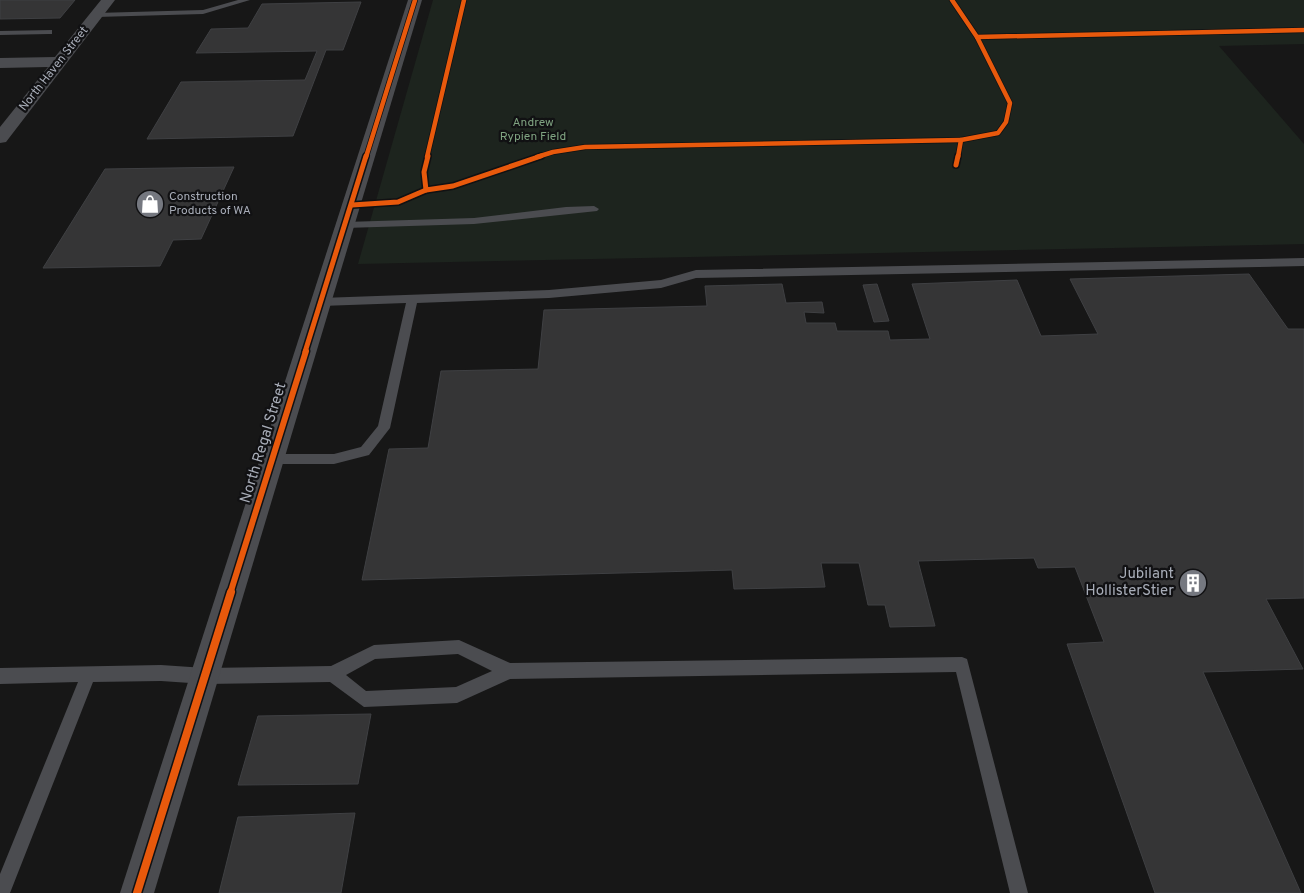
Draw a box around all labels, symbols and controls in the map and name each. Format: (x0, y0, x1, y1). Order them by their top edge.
street label: North Haven Street (16, 23, 92, 115)
park label: Andrew Rypien Field (500, 115, 566, 145)
shop icon: Construction Products of WA (135, 189, 165, 219)
place label: Construction Products of WA (169, 189, 251, 219)
street label: North Regal Street (237, 380, 291, 506)
place label: Jubilant HollisterStier (1085, 565, 1174, 601)
building icon: Jubilant HollisterStier (1178, 568, 1208, 598)

